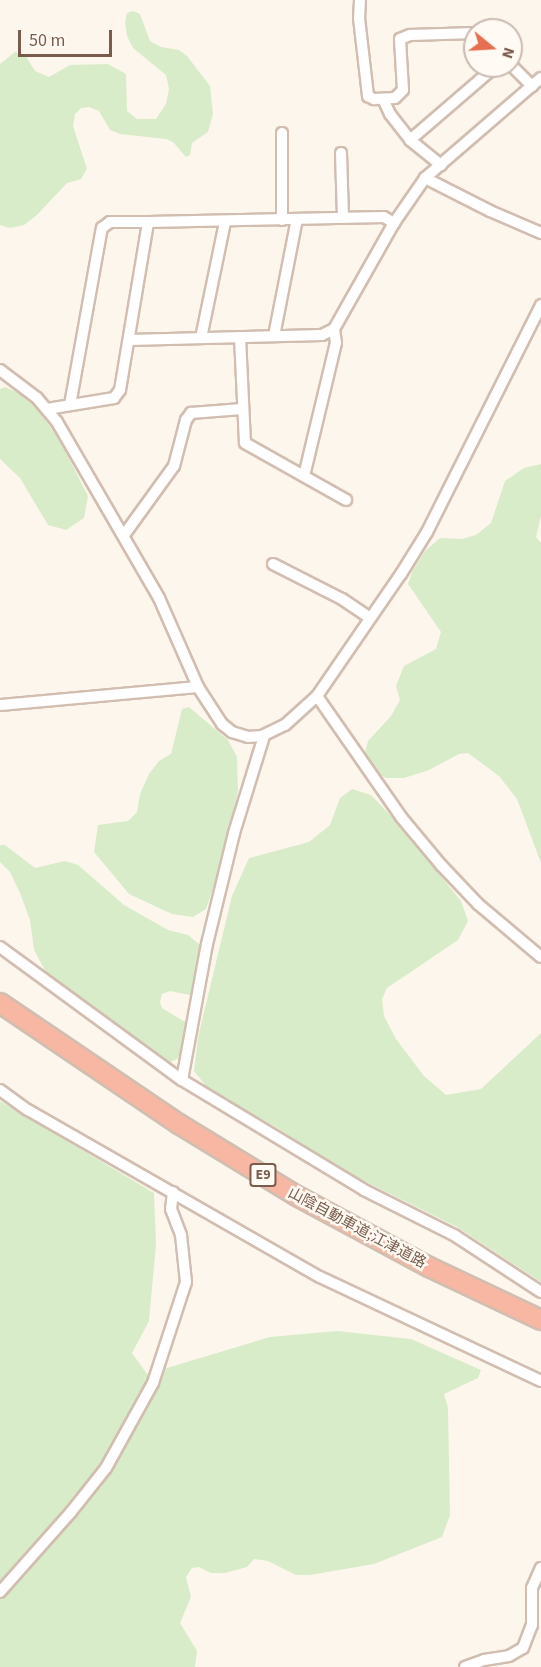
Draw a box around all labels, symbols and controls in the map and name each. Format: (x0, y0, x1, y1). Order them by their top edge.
scale bar (21, 18, 116, 56)
north arrow (463, 18, 523, 78)
text: 50 m (29, 28, 65, 53)
text: N (496, 44, 520, 61)
road number: E9 (248, 1164, 278, 1186)
street label: 山陰自動車道;江津道路 (285, 1184, 429, 1272)

